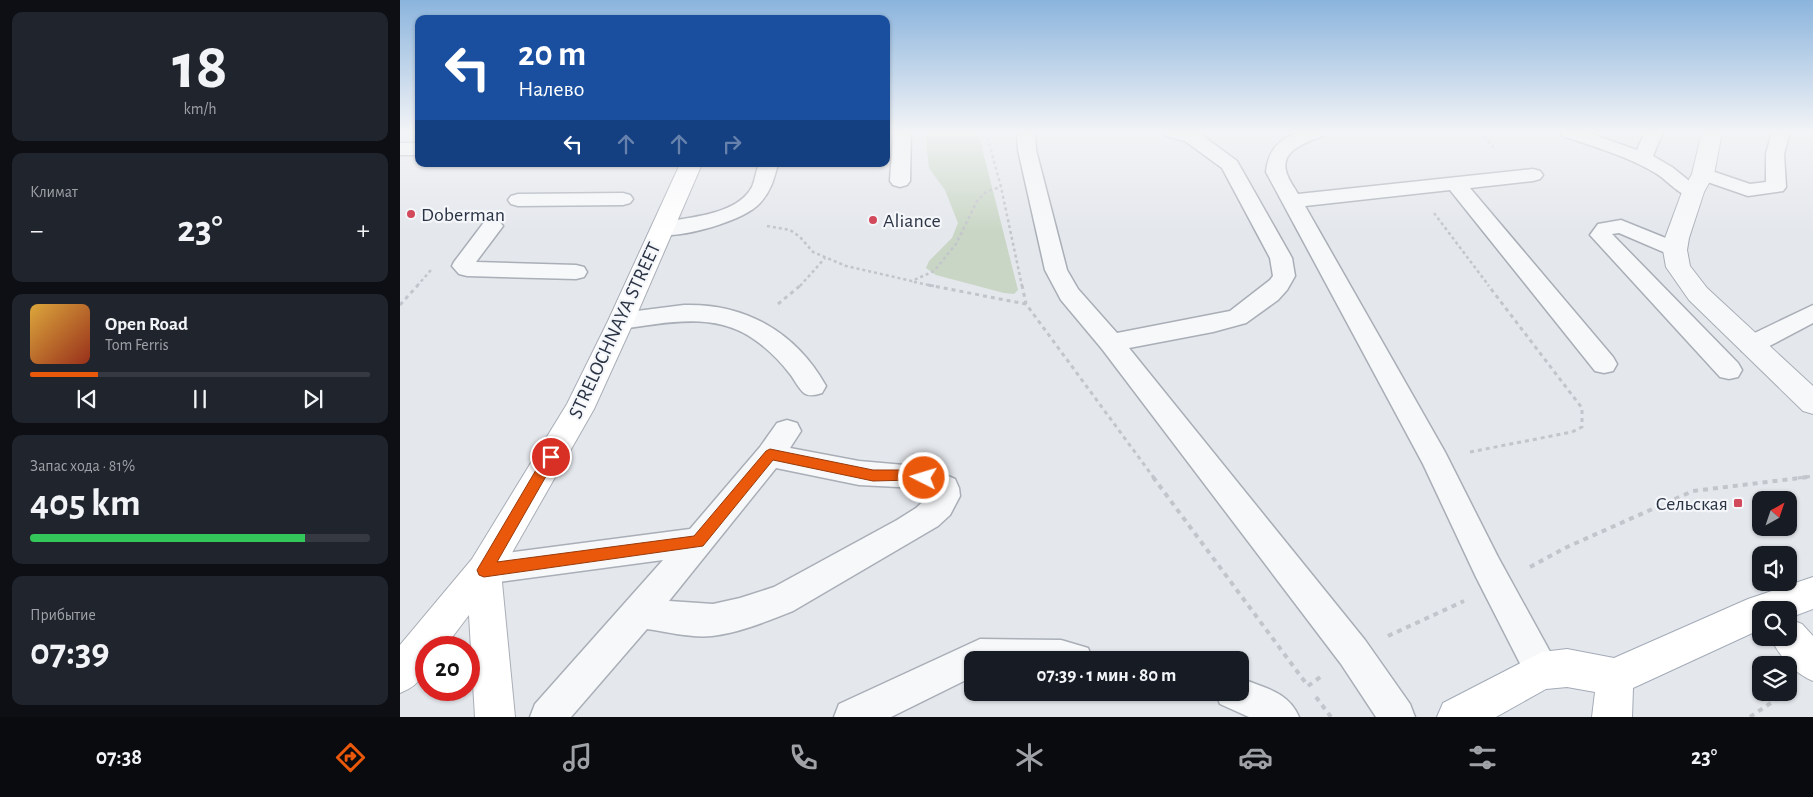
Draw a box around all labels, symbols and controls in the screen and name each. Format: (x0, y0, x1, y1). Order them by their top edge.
text: 18 (172, 35, 228, 100)
icon: left (435, 35, 500, 100)
text: 20 m (518, 37, 586, 72)
text: Налево (518, 78, 584, 100)
text: km/h (183, 101, 217, 117)
icon: left (559, 130, 587, 158)
icon: ahead (612, 130, 640, 158)
icon: ahead (665, 130, 693, 158)
icon: right (718, 130, 746, 158)
text: Климат (30, 184, 78, 200)
place label: Doberman (421, 205, 505, 225)
marker: Doberman (405, 208, 417, 220)
text: 23° (177, 211, 223, 249)
place label: Aliance (883, 211, 941, 231)
marker: Aliance (867, 214, 879, 226)
text: − (30, 217, 43, 245)
text: + (357, 217, 370, 245)
street label: STRELOCHNAYA STREET (565, 239, 665, 422)
text: Open Road (105, 315, 188, 334)
text: Tom Ferris (105, 337, 169, 353)
icon: previous (73, 385, 101, 413)
icon: pause (186, 385, 214, 413)
icon: next (299, 385, 327, 413)
pin (530, 436, 572, 478)
icon: arrive (537, 443, 565, 471)
position arrow (897, 451, 949, 503)
text: Запас хода · 81% (30, 458, 135, 474)
text: 405 km (30, 485, 141, 523)
north arrow (1752, 491, 1798, 536)
map controls (1752, 491, 1797, 701)
place label: Сельская (1655, 494, 1728, 514)
marker: Сельская (1732, 497, 1744, 509)
button: sound (1752, 546, 1797, 591)
button: search (1752, 601, 1797, 646)
text: Прибытие (30, 607, 96, 623)
text: 07:39 (30, 634, 110, 672)
speed limit sign: 20 (415, 636, 480, 701)
button: layers (1752, 656, 1797, 701)
text: 07:39 · 1 мин · 80 m (1037, 666, 1176, 685)
icon: directions (333, 740, 368, 775)
icon: music (560, 740, 595, 775)
icon: phone (786, 740, 821, 775)
icon: climate (1012, 740, 1047, 775)
icon: car (1238, 740, 1273, 775)
icon: filters (1465, 740, 1500, 775)
text: 07:38 (96, 746, 142, 768)
text: 23° (1691, 746, 1717, 768)

